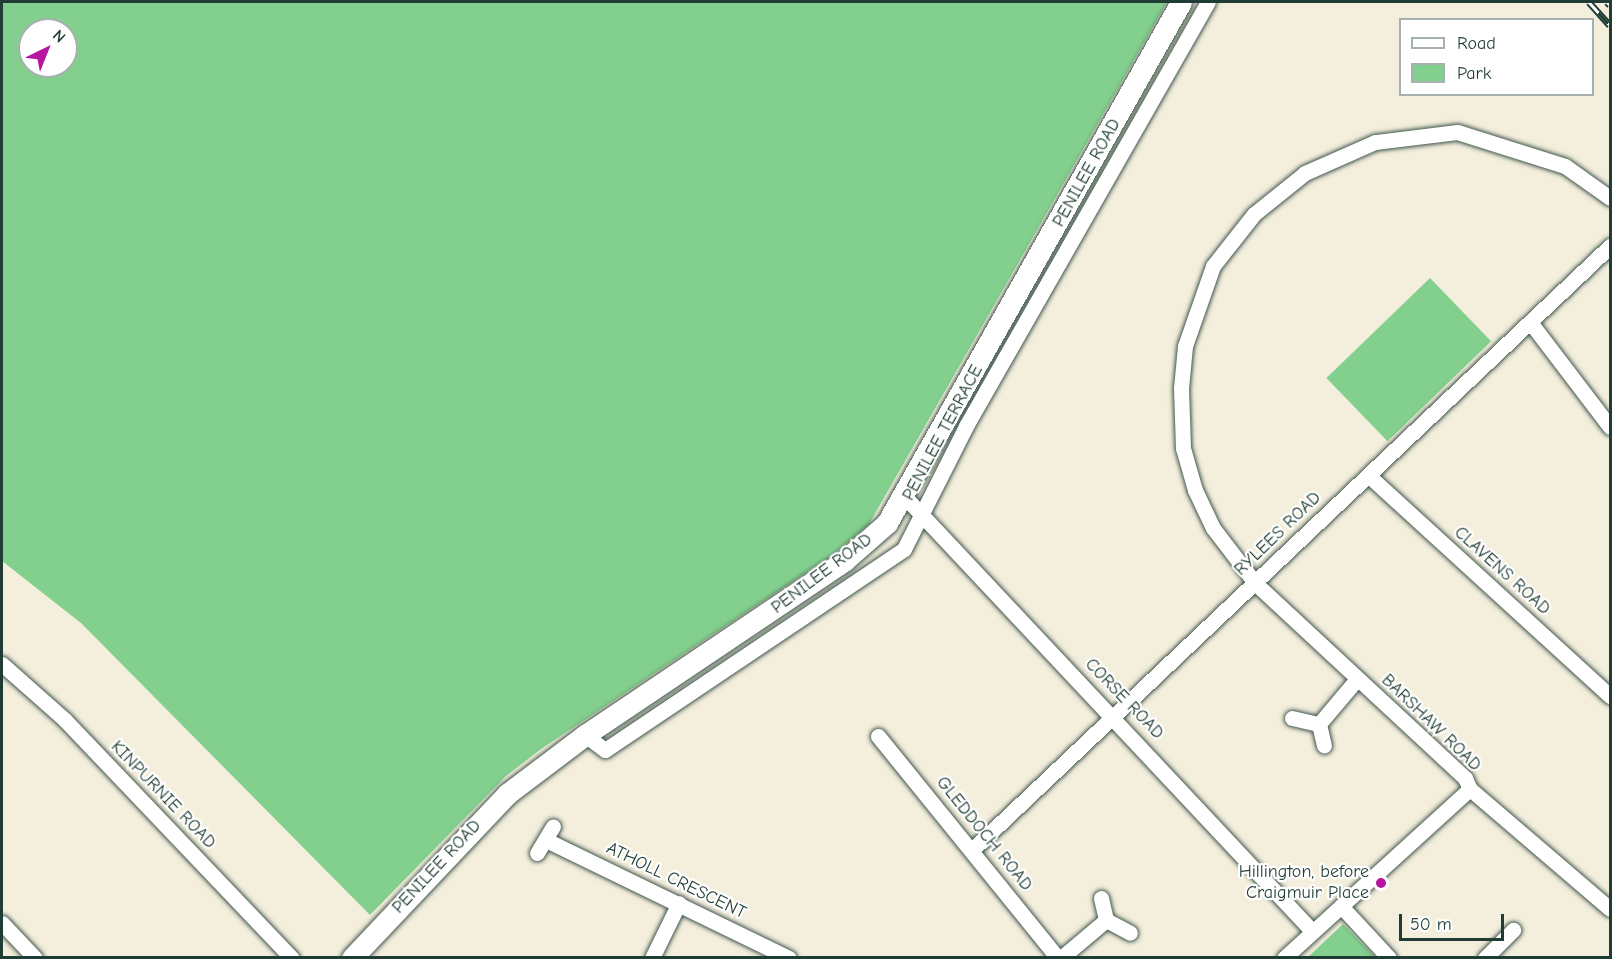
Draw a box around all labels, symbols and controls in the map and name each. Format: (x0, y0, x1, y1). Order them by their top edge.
north arrow (18, 18, 78, 78)
legend (1399, 18, 1594, 96)
text: N (49, 26, 69, 46)
text: Road (1457, 33, 1496, 54)
text: Park (1457, 63, 1491, 84)
street label: PENILEE ROAD (1048, 115, 1126, 231)
street label: PENILEE TERRACE (898, 361, 988, 505)
street label: RYLEES ROAD (1230, 487, 1326, 581)
street label: CLAVENS ROAD (1449, 522, 1555, 620)
street label: PENILEE ROAD (767, 529, 877, 619)
street label: CORSE ROAD (1080, 654, 1168, 744)
street label: BARSHAW ROAD (1377, 670, 1485, 776)
street label: KINPURNIE ROAD (106, 736, 220, 854)
street label: GLEDDOCH ROAD (931, 772, 1037, 896)
street label: PENILEE ROAD (388, 816, 486, 918)
street label: ATHOLL CRESCENT (603, 838, 749, 924)
place label: Hillington, before Craigmuir Place (1239, 862, 1369, 904)
marker: Hillington, before Craigmuir Place (1374, 876, 1388, 890)
scale bar (1402, 902, 1507, 940)
text: 50 m (1410, 914, 1452, 935)

